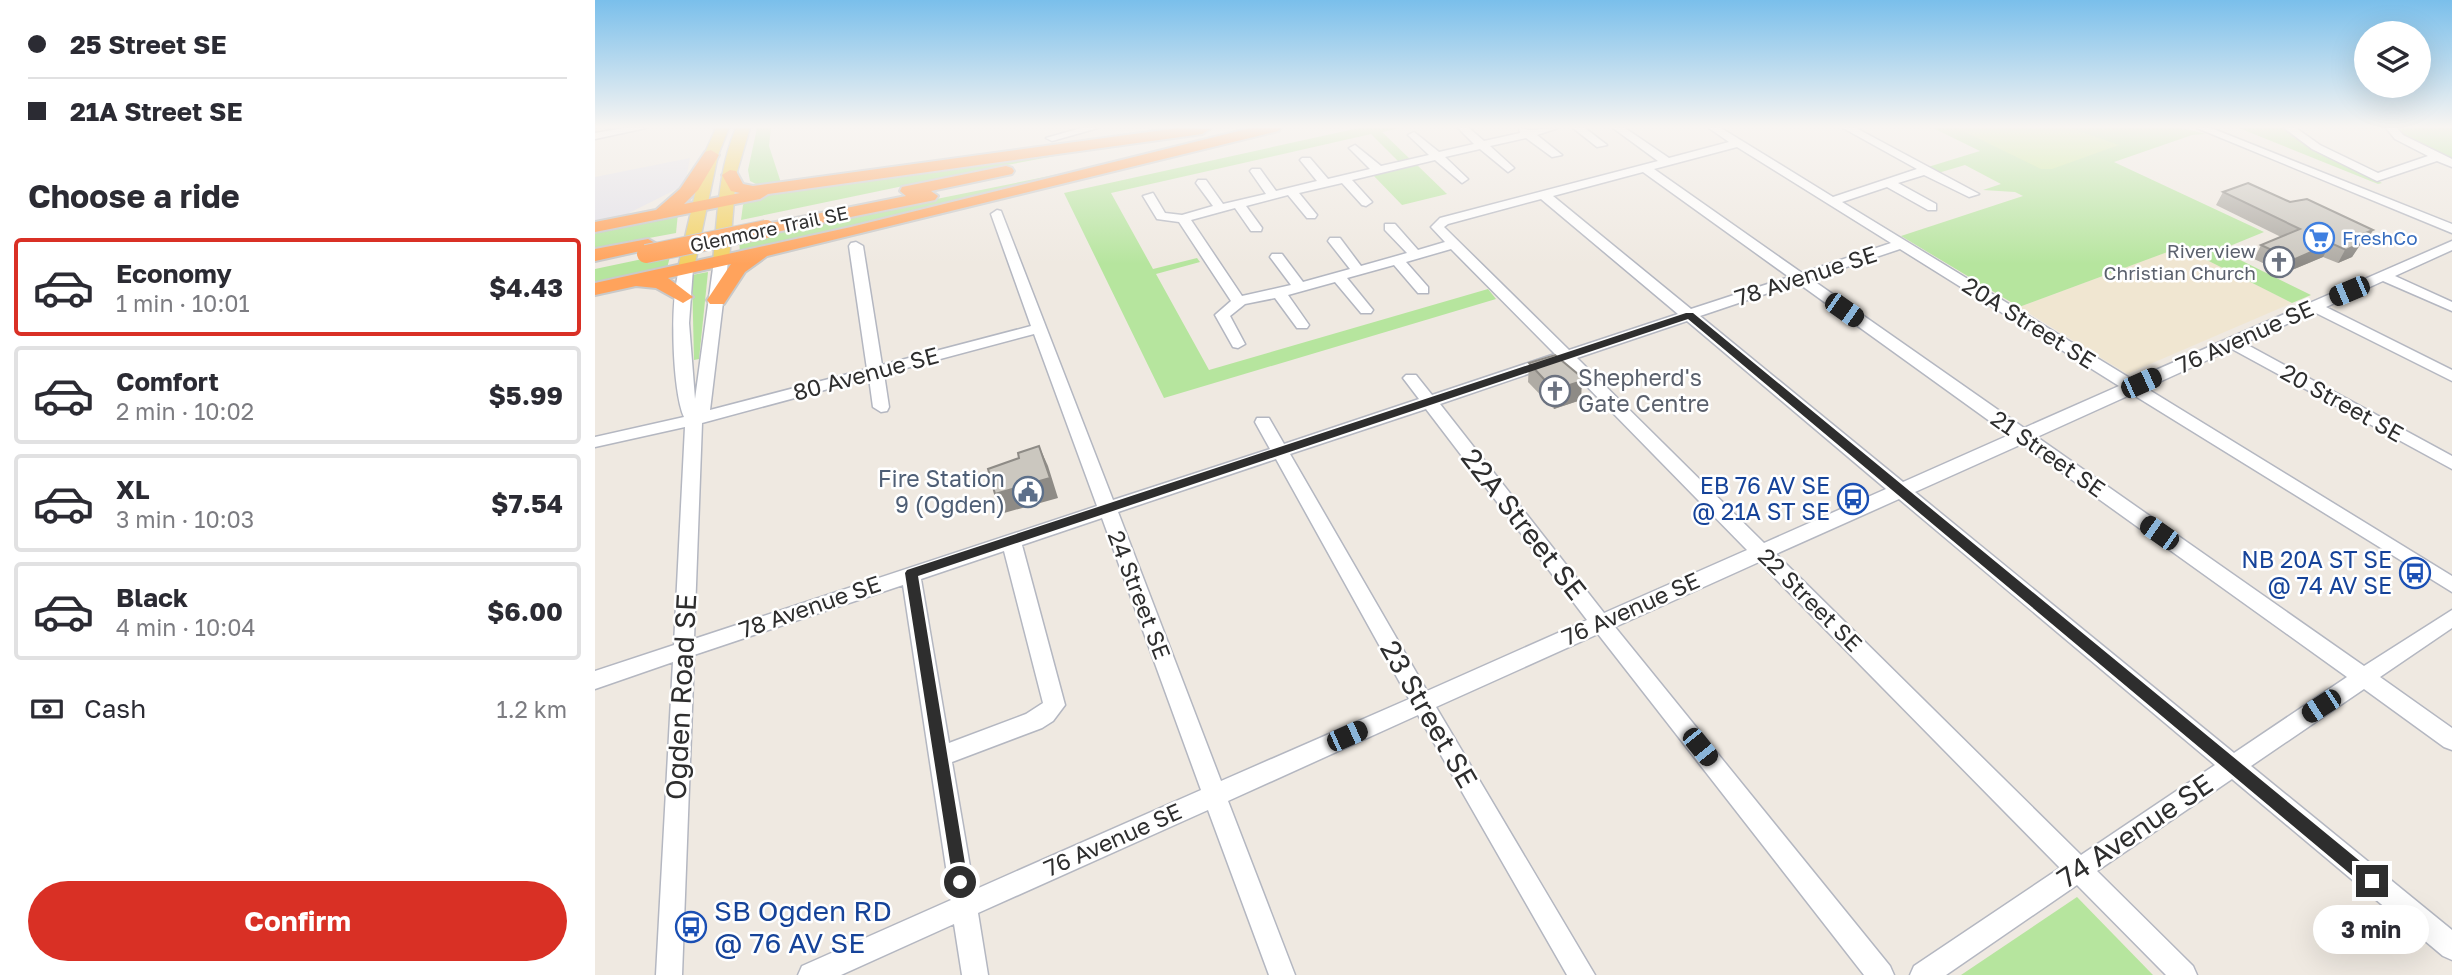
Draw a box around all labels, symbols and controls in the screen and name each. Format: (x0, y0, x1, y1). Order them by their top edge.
map controls (2354, 21, 2431, 98)
button: layers (2354, 21, 2431, 98)
text: 25 Street SE (70, 29, 227, 60)
text: 21A Street SE (70, 96, 243, 127)
text: Choose a ride (28, 177, 240, 215)
street label: Glenmore Trail SE (688, 201, 850, 256)
supermarket icon: FreshCo (2302, 221, 2336, 255)
place label: FreshCo (2342, 226, 2418, 249)
street label: 78 Avenue SE (1731, 239, 1880, 311)
place label: Riverview Christian Church (2104, 239, 2256, 284)
church icon: Riverview Christian Church (2262, 245, 2296, 279)
icon: car (32, 256, 95, 319)
text: Economy (116, 258, 232, 289)
street label: 20A Street SE (1958, 270, 2101, 374)
text: $4.43 (489, 272, 563, 303)
car (2326, 273, 2373, 309)
text: 1 min · 10:01 (116, 289, 250, 317)
car (1821, 289, 1868, 331)
street label: 76 Avenue SE (2172, 293, 2318, 379)
street label: 80 Avenue SE (790, 340, 942, 406)
street label: 20 Street SE (2276, 357, 2409, 447)
place label: Shepherd's Gate Centre (1578, 363, 1709, 417)
icon: car (32, 364, 95, 427)
car (2118, 365, 2165, 401)
text: Comfort (116, 366, 219, 397)
church icon: Shepherd's Gate Centre (1538, 374, 1572, 408)
text: $5.99 (488, 380, 563, 411)
text: 2 min · 10:02 (116, 397, 254, 425)
street label: 21 Street SE (1986, 404, 2111, 503)
street label: 22A Street SE (1455, 441, 1594, 606)
place label: Fire Station 9 (Ogden) (878, 464, 1005, 518)
place label: EB 76 AV SE @ 21A ST SE (1692, 471, 1830, 525)
icon: car (32, 472, 95, 535)
text: XL (116, 474, 150, 505)
public building icon: Fire Station 9 (Ogden) (1011, 475, 1045, 509)
bus stop icon: EB 76 AV SE @ 21A ST SE (1836, 482, 1870, 516)
text: $7.54 (491, 488, 563, 519)
text: 3 min · 10:03 (116, 505, 254, 533)
car (2136, 512, 2183, 554)
street label: 24 Street SE (1103, 526, 1177, 663)
street label: 22 Street SE (1753, 542, 1868, 657)
place label: NB 20A ST SE @ 74 AV SE (2241, 545, 2392, 599)
bus stop icon: NB 20A ST SE @ 74 AV SE (2398, 556, 2432, 590)
street label: 76 Avenue SE (1558, 565, 1704, 651)
street label: 78 Avenue SE (735, 569, 884, 643)
icon: car (32, 580, 95, 643)
text: Black (116, 582, 188, 613)
street label: Ogden Road SE (659, 593, 702, 801)
text: $6.00 (487, 596, 563, 627)
text: 4 min · 10:04 (116, 613, 255, 641)
street label: 23 Street SE (1374, 634, 1485, 793)
car (2298, 686, 2345, 726)
icon: cash (28, 690, 66, 728)
text: Cash (84, 693, 146, 724)
text: 1.2 km (497, 695, 567, 723)
car (1324, 718, 1371, 754)
car (1679, 724, 1722, 770)
street label: 74 Avenue SE (2051, 767, 2218, 895)
street label: 76 Avenue SE (1040, 796, 1186, 882)
route end (2356, 865, 2388, 897)
route start (944, 866, 976, 898)
button: Confirm (28, 881, 567, 961)
place label: SB Ogden RD @ 76 AV SE (714, 894, 892, 959)
callout: 3 min (2314, 906, 2430, 954)
bus stop icon: SB Ogden RD @ 76 AV SE (674, 910, 708, 944)
text: 3 min (2341, 915, 2401, 943)

